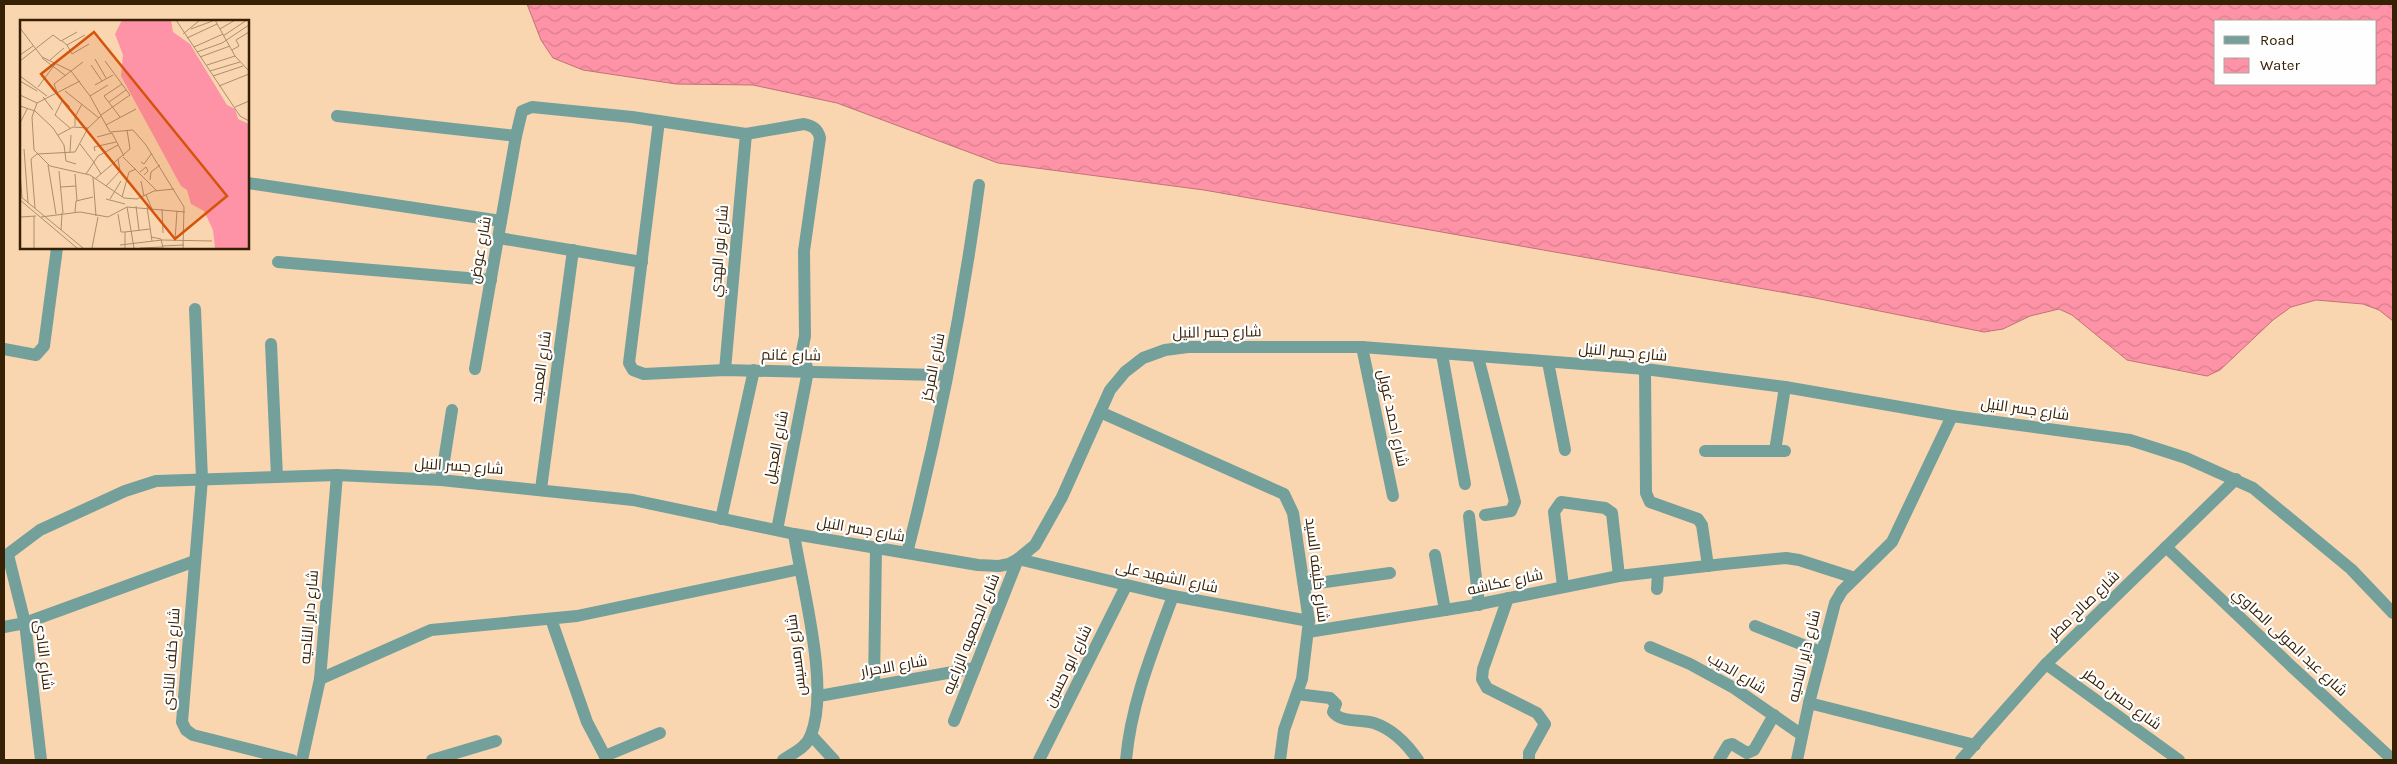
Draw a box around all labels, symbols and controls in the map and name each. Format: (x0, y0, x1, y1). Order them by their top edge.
inset map (20, 20, 249, 249)
legend (2214, 20, 2377, 85)
text: Road (2260, 31, 2295, 49)
text: Water (2260, 56, 2301, 74)
street label: شارع نور الهدي (706, 204, 735, 298)
street label: شارع عوض (465, 215, 497, 285)
street label: شارع جسر النيل (1172, 322, 1262, 344)
street label: شارع العميد (527, 330, 557, 405)
street label: شارع المركز (917, 331, 950, 404)
street label: شارع جسر النيل (1578, 339, 1668, 367)
street label: شارع غانم (761, 345, 821, 367)
street label: شارع احمد غويل (1372, 368, 1412, 469)
street label: شارع جسر النيل (1979, 394, 2070, 426)
street label: شارع العجيل (760, 409, 794, 486)
street label: شارع جسر النيل (414, 454, 504, 480)
street label: شارع جسر النيل (815, 512, 906, 548)
street label: شارع خليفه السيد (1300, 517, 1332, 624)
street label: شارع الشهيد على (1114, 557, 1220, 599)
street label: شارع عكاشه (1466, 565, 1545, 601)
street label: شارع صالح مطر (2044, 567, 2125, 646)
street label: شارع داير الناحيه (296, 569, 324, 665)
street label: شارع الجمعيه الزراعيه (939, 571, 1005, 698)
street label: شارع عبد المولى الصاوي (2227, 584, 2351, 702)
street label: شارع خلف النادى (158, 607, 186, 711)
street label: شارع داير الناحيه (1784, 608, 1826, 704)
street label: شارع رمسيس (782, 613, 812, 697)
street label: شارع النادى (29, 619, 57, 691)
street label: شارع ابو حسين (1040, 622, 1097, 711)
street label: شارع الديب (1703, 649, 1770, 699)
street label: شارع الاحرار (858, 651, 929, 683)
street label: شارع حسن مطر (2077, 664, 2165, 735)

